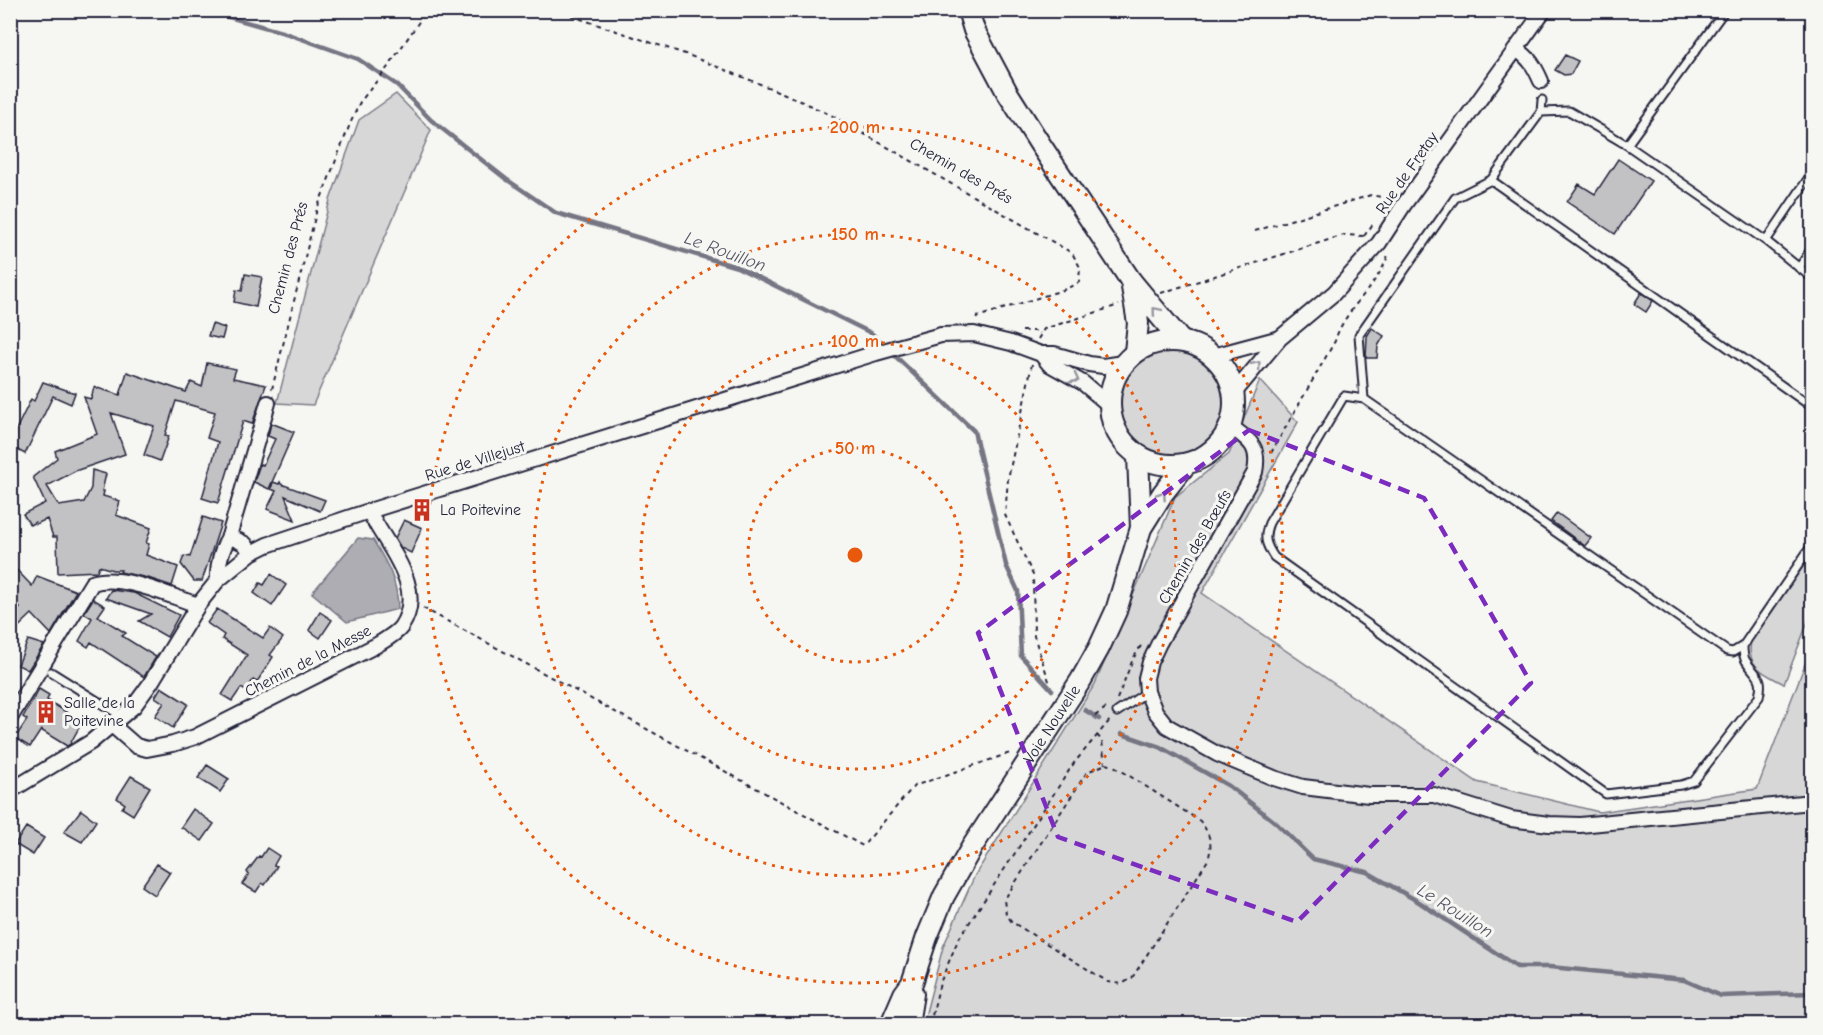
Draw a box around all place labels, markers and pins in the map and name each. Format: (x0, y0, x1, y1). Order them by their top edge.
building icon: La Poitevine (409, 497, 435, 523)
place label: La Poitevine (440, 501, 521, 519)
centre of rings (845, 545, 865, 565)
place label: Salle de la Poitevine (64, 694, 135, 730)
building icon: Salle de la Poitevine (33, 699, 59, 725)

